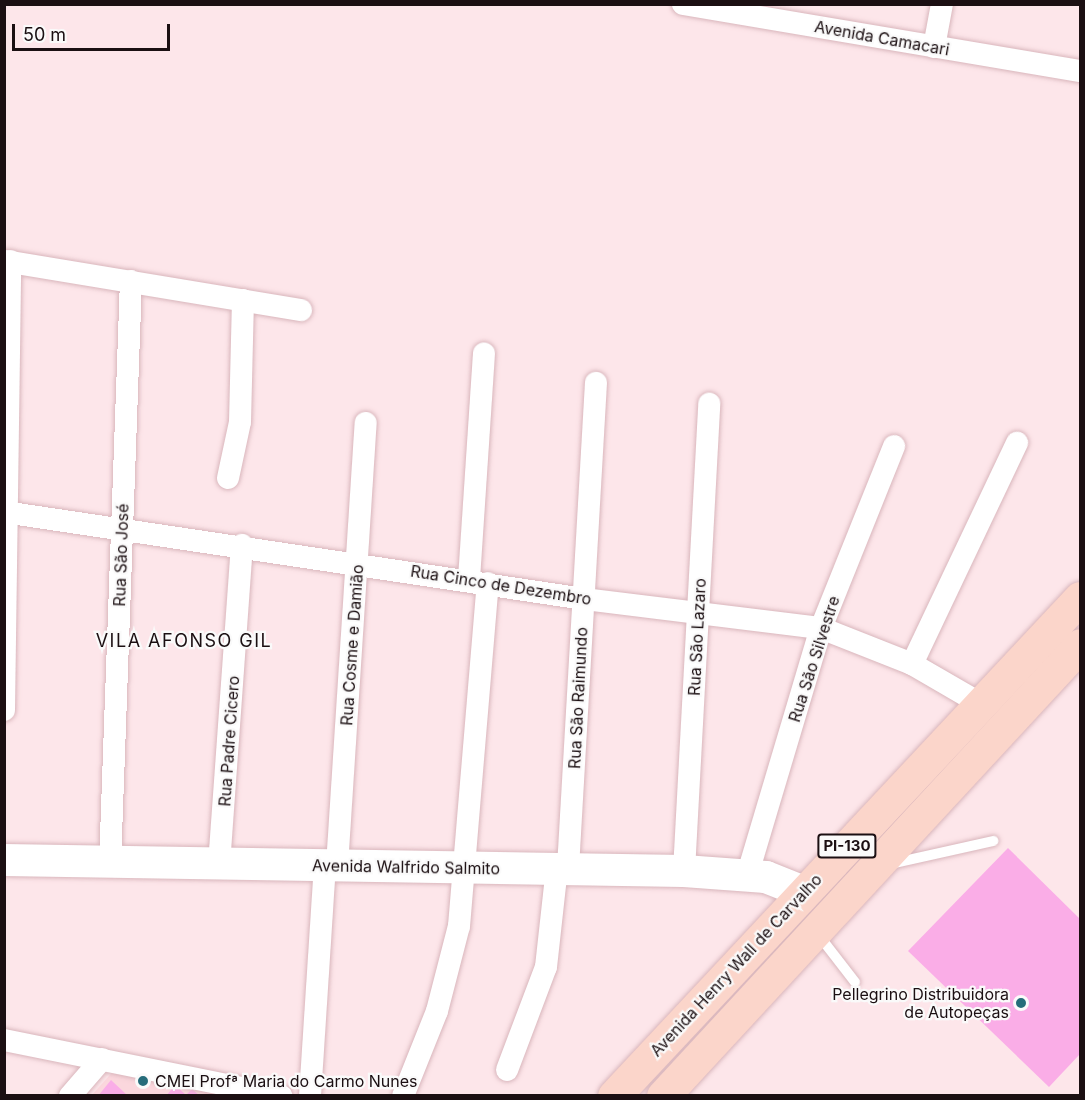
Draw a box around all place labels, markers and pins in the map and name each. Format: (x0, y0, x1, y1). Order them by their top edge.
place label: Pellegrino Distribuidora de Autopeças (832, 984, 1009, 1022)
marker: Pellegrino Distribuidora de Autopeças (1014, 996, 1028, 1010)
place label: CMEI Profª Maria do Carmo Nunes (155, 1071, 418, 1091)
marker: CMEI Profª Maria do Carmo Nunes (136, 1074, 150, 1088)

